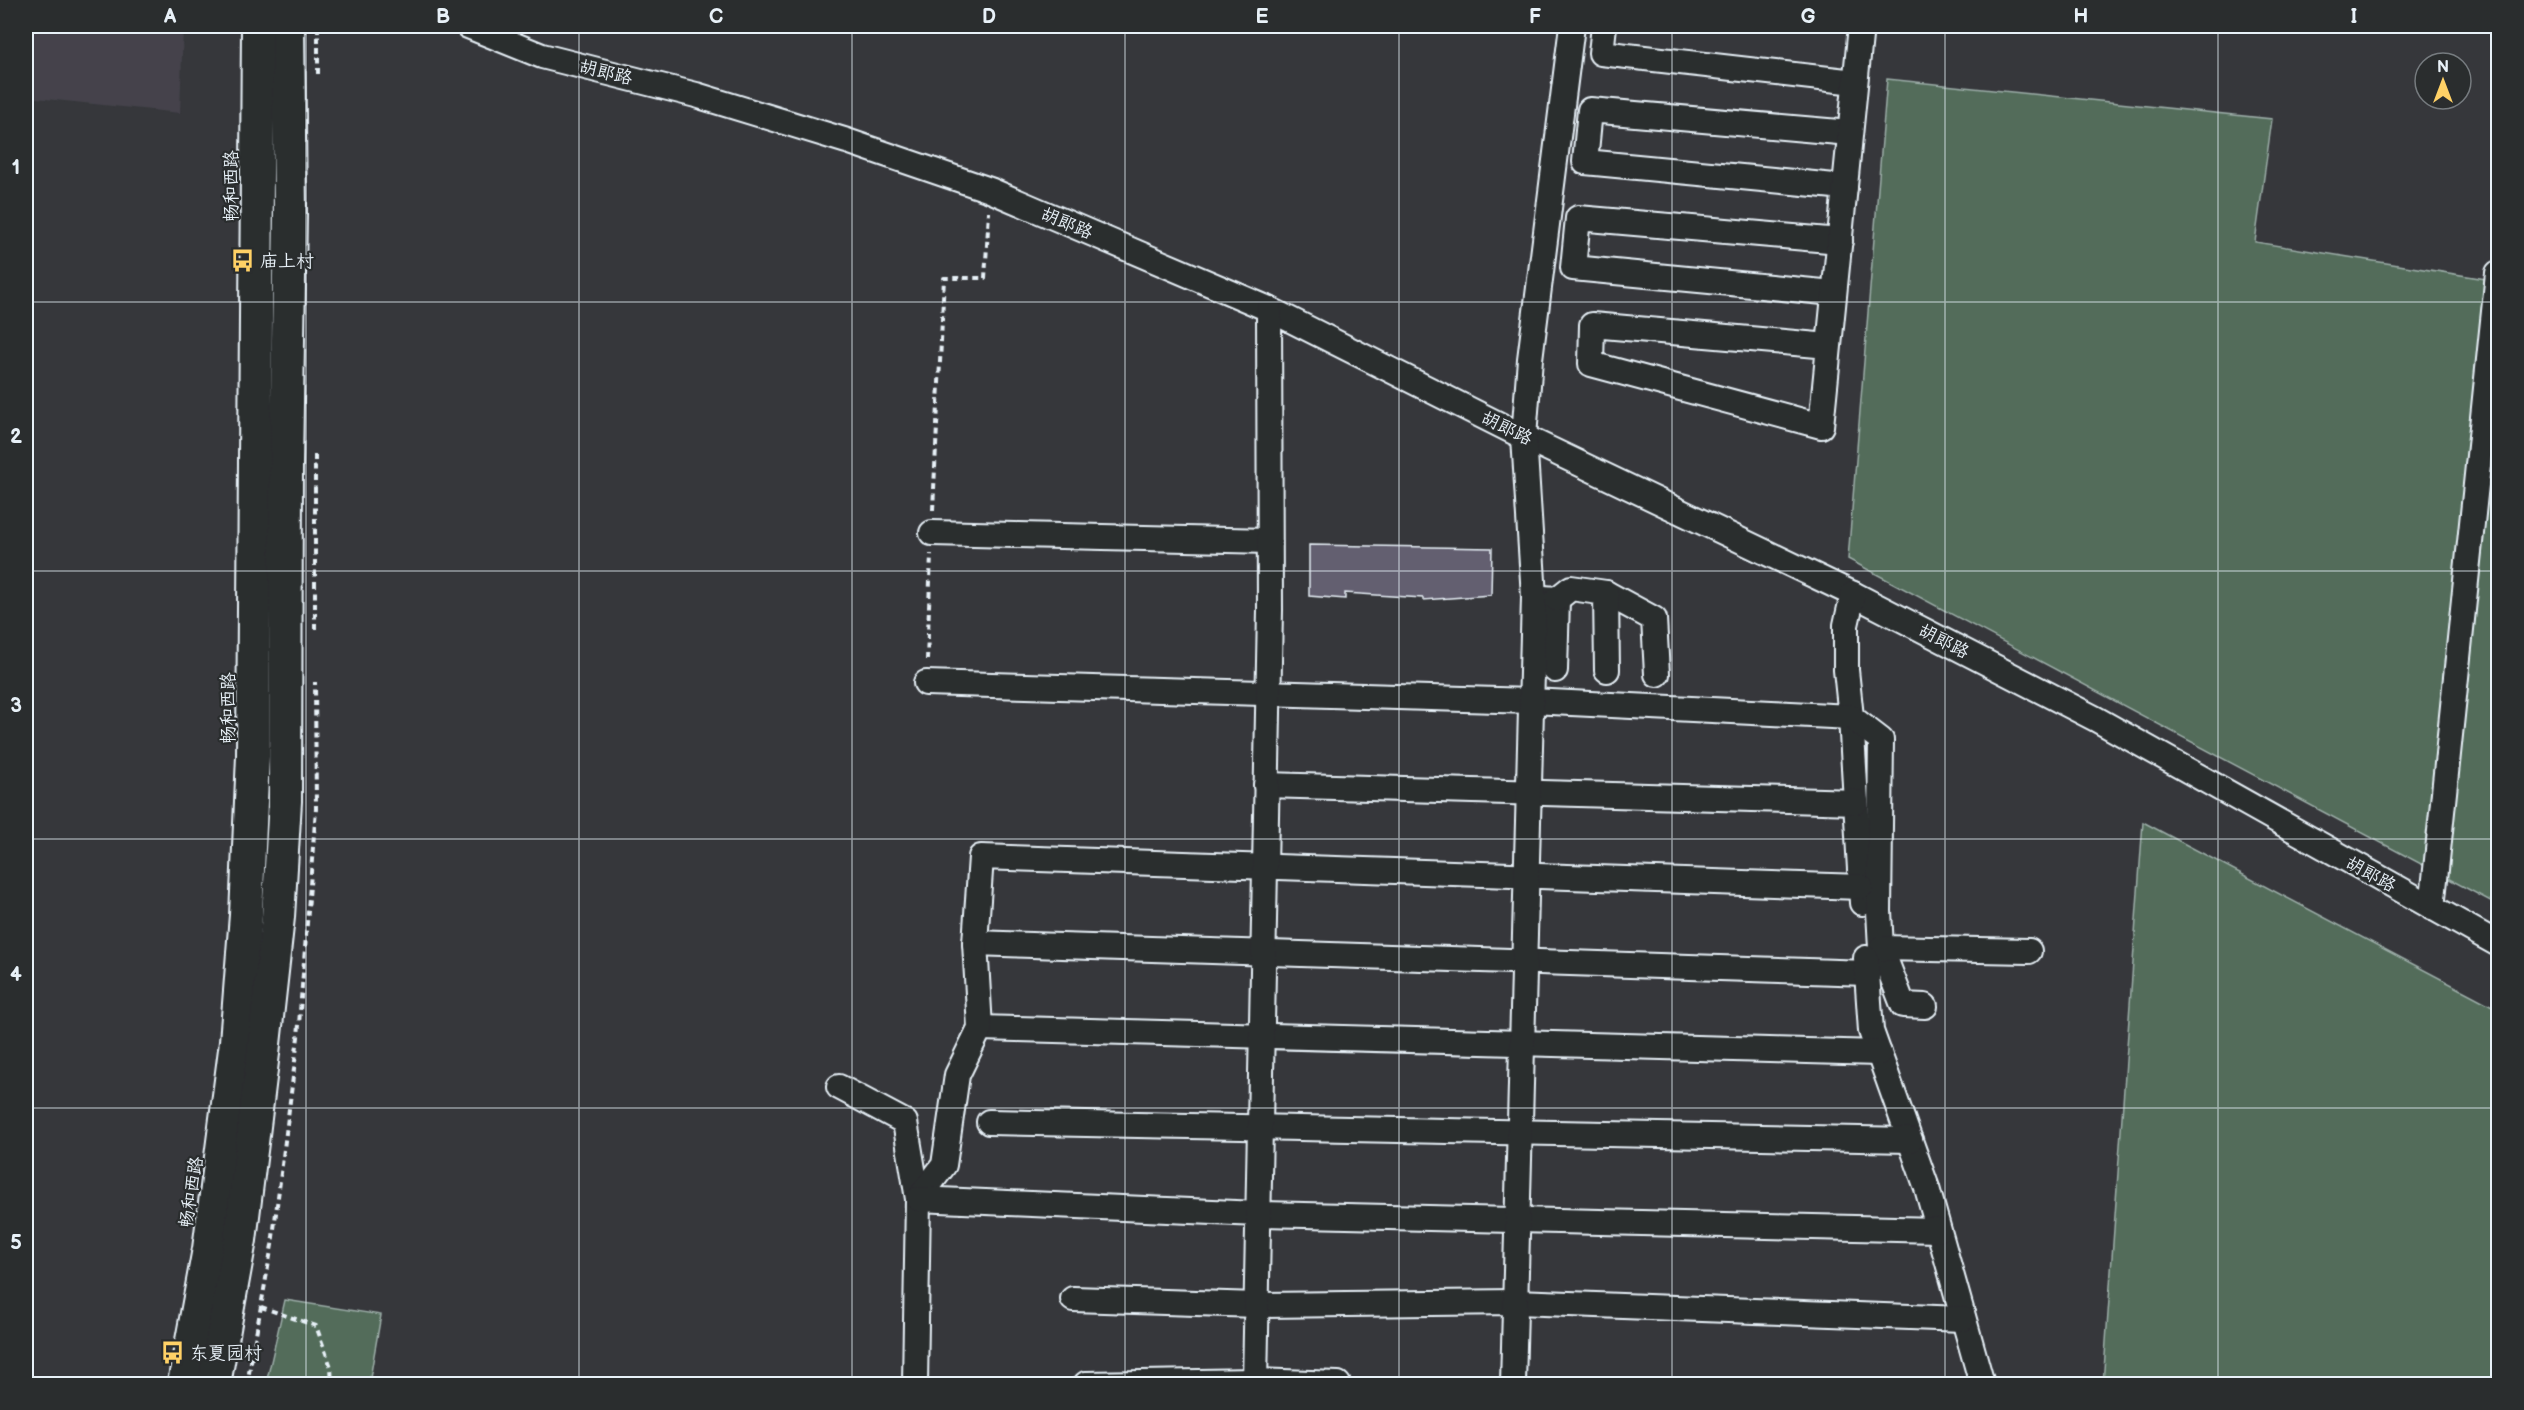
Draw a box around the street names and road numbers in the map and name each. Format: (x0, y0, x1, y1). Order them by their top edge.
street label: 胡郎路 (577, 56, 635, 89)
street label: 畅和西路 (221, 150, 242, 222)
street label: 胡郎路 (1038, 203, 1096, 244)
street label: 胡郎路 (1478, 407, 1536, 450)
street label: 胡郎路 (1915, 620, 1973, 663)
street label: 畅和西路 (218, 672, 239, 744)
street label: 胡郎路 (2342, 852, 2399, 897)
street label: 畅和西路 (175, 1155, 207, 1229)

